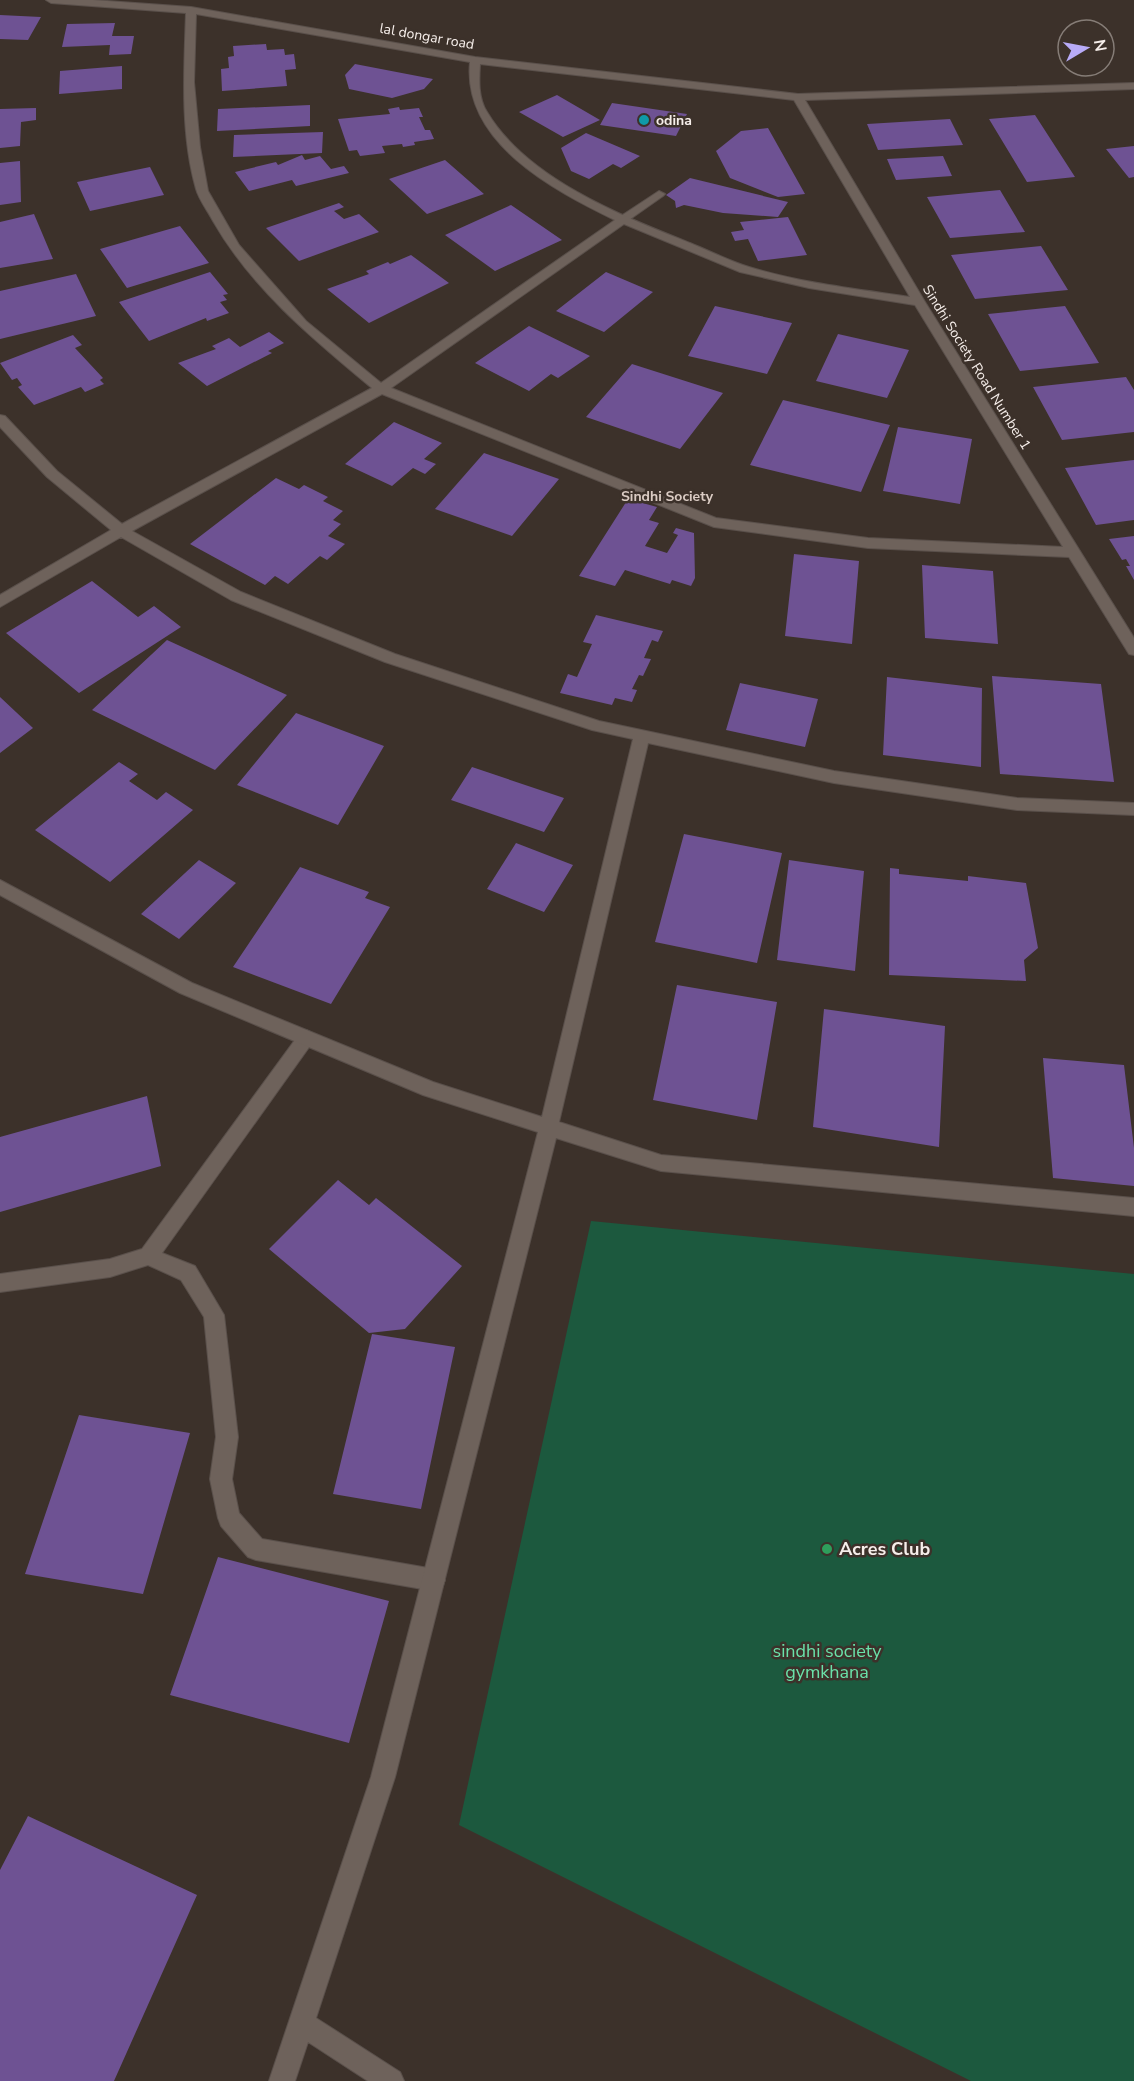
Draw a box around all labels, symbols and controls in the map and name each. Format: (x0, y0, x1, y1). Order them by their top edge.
north arrow (1056, 18, 1116, 78)
street label: lal dongar road (378, 19, 476, 54)
text: N (1088, 38, 1112, 53)
place label: odina (656, 111, 692, 130)
marker: odina (637, 113, 651, 127)
street label: Sindhi Society Road Number 1 (918, 281, 1035, 453)
district label: Sindhi Society (621, 487, 714, 506)
place label: Acres Club (839, 1537, 930, 1561)
marker: Acres Club (820, 1542, 834, 1556)
park label: sindhi society gymkhana (773, 1639, 882, 1684)

